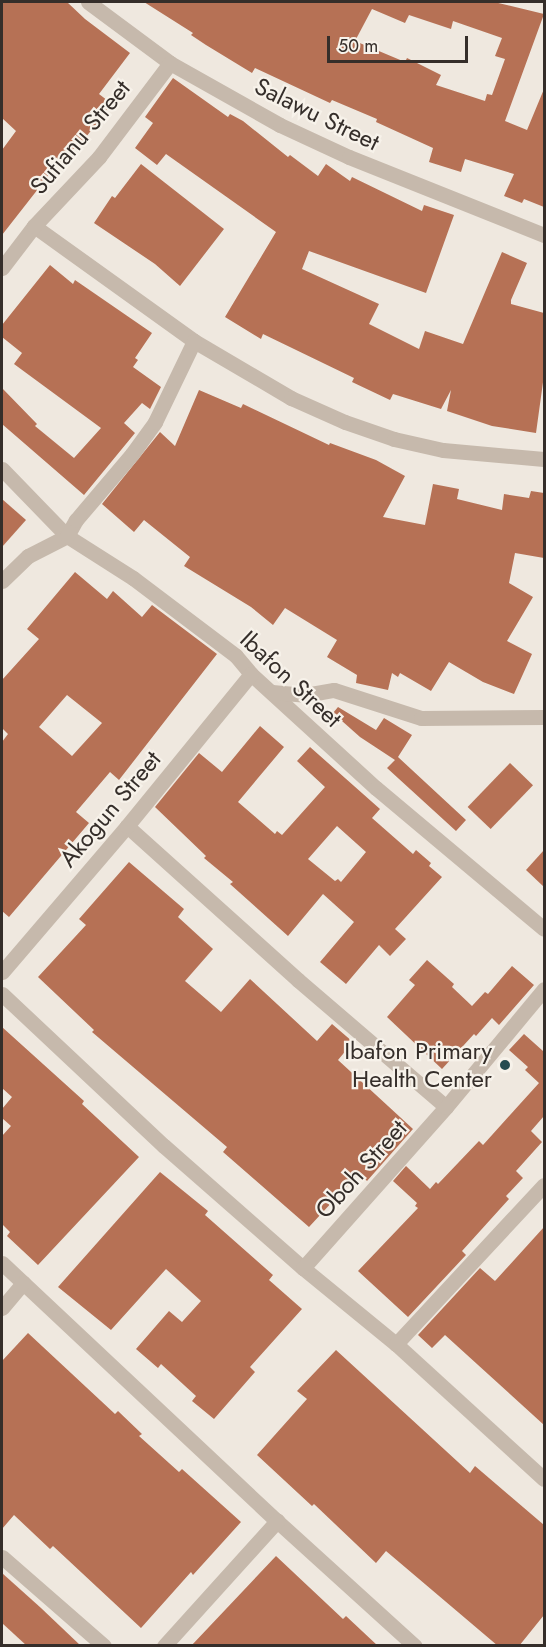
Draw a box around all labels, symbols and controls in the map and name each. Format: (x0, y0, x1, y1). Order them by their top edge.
scale bar (330, 24, 471, 62)
text: 50 m (338, 33, 378, 59)
street label: Salawu Street (250, 71, 384, 157)
street label: Sufianu Street (24, 74, 136, 200)
street label: Ibafon Street (234, 625, 348, 733)
street label: Akogun Street (53, 745, 167, 873)
place label: Ibafon Primary Health Center (344, 1037, 492, 1093)
marker: Ibafon Primary Health Center (496, 1056, 514, 1074)
street label: Oboh Street (309, 1114, 413, 1224)

